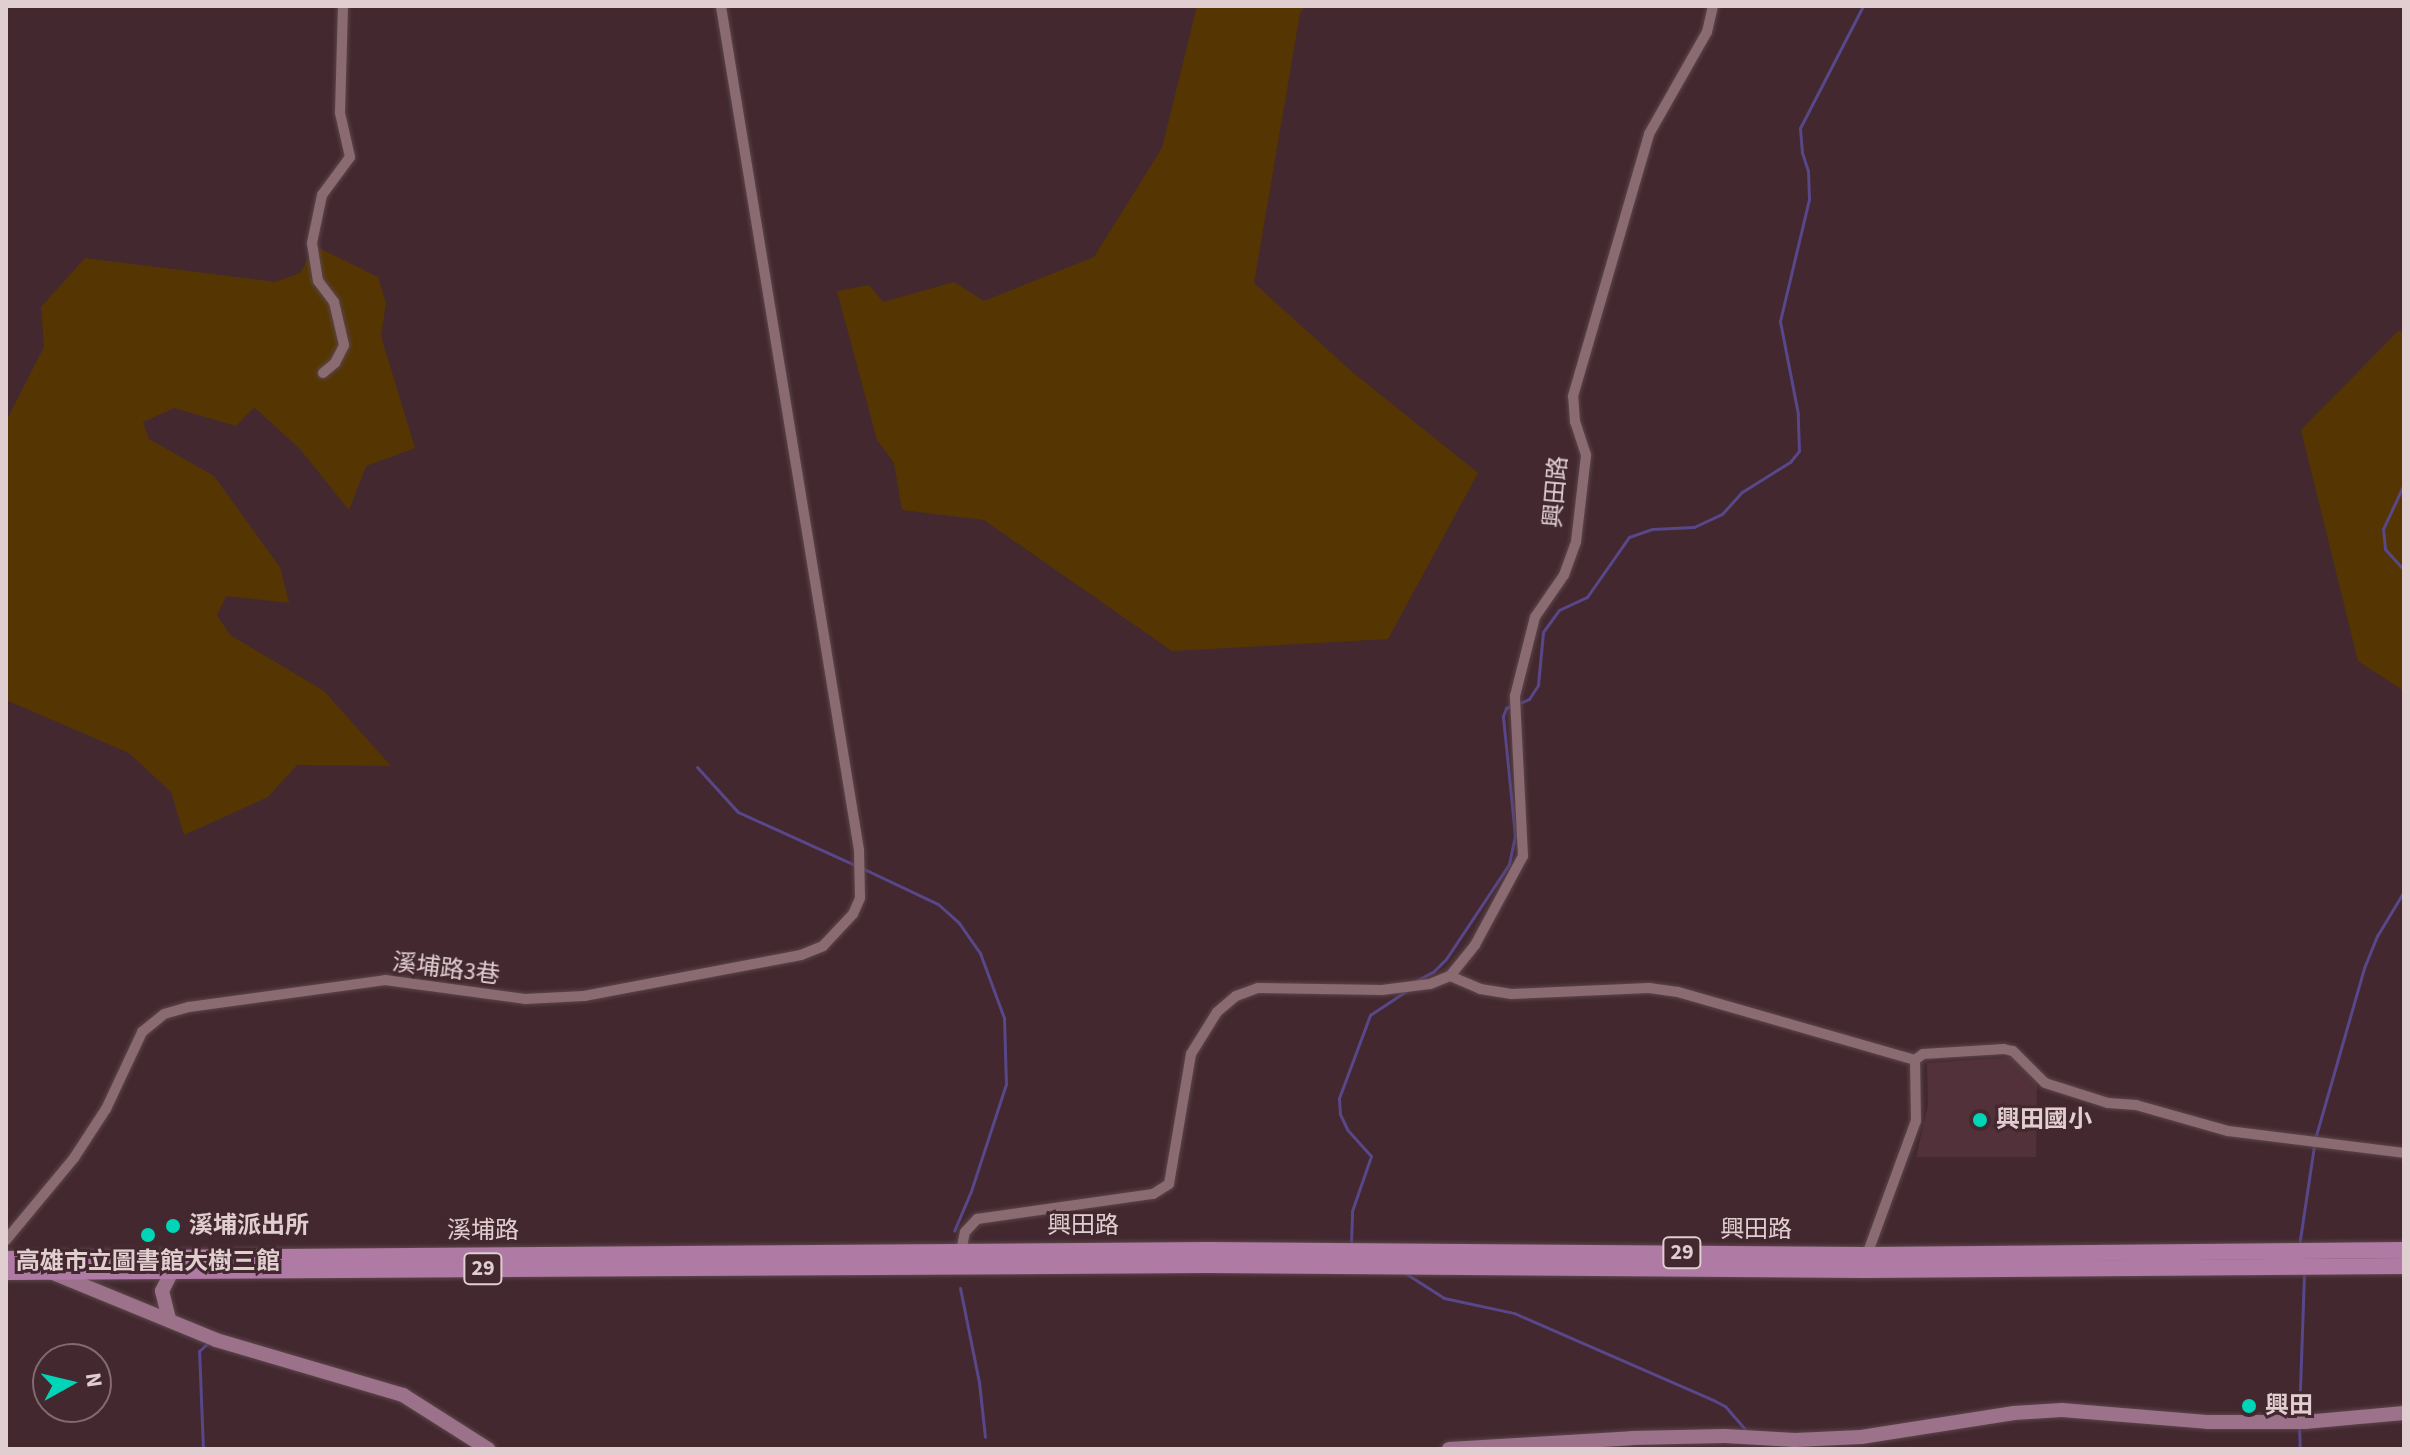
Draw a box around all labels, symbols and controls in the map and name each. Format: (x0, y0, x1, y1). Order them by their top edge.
street label: 興田路 (1539, 455, 1573, 529)
street label: 溪埔路3巷 (391, 948, 501, 990)
place label: 興田國小 (1996, 1106, 2092, 1134)
marker: 興田國小 (1971, 1111, 1989, 1129)
place label: 溪埔派出所 (189, 1212, 309, 1240)
street label: 興田路 (1047, 1212, 1119, 1240)
street label: 興田路 (1720, 1216, 1792, 1244)
marker: 溪埔派出所 (164, 1217, 182, 1235)
street label: 溪埔路 (447, 1217, 519, 1245)
marker: 高雄市立圖書館大樹三館 (139, 1226, 157, 1244)
road number: 29 (1662, 1235, 1702, 1271)
place label: 高雄市立圖書館大樹三館 (16, 1248, 280, 1276)
road number: 29 (463, 1251, 503, 1287)
north arrow (32, 1343, 112, 1423)
text: N (77, 1370, 111, 1389)
place label: 興田 (2265, 1392, 2313, 1420)
marker: 興田 (2240, 1397, 2258, 1415)

